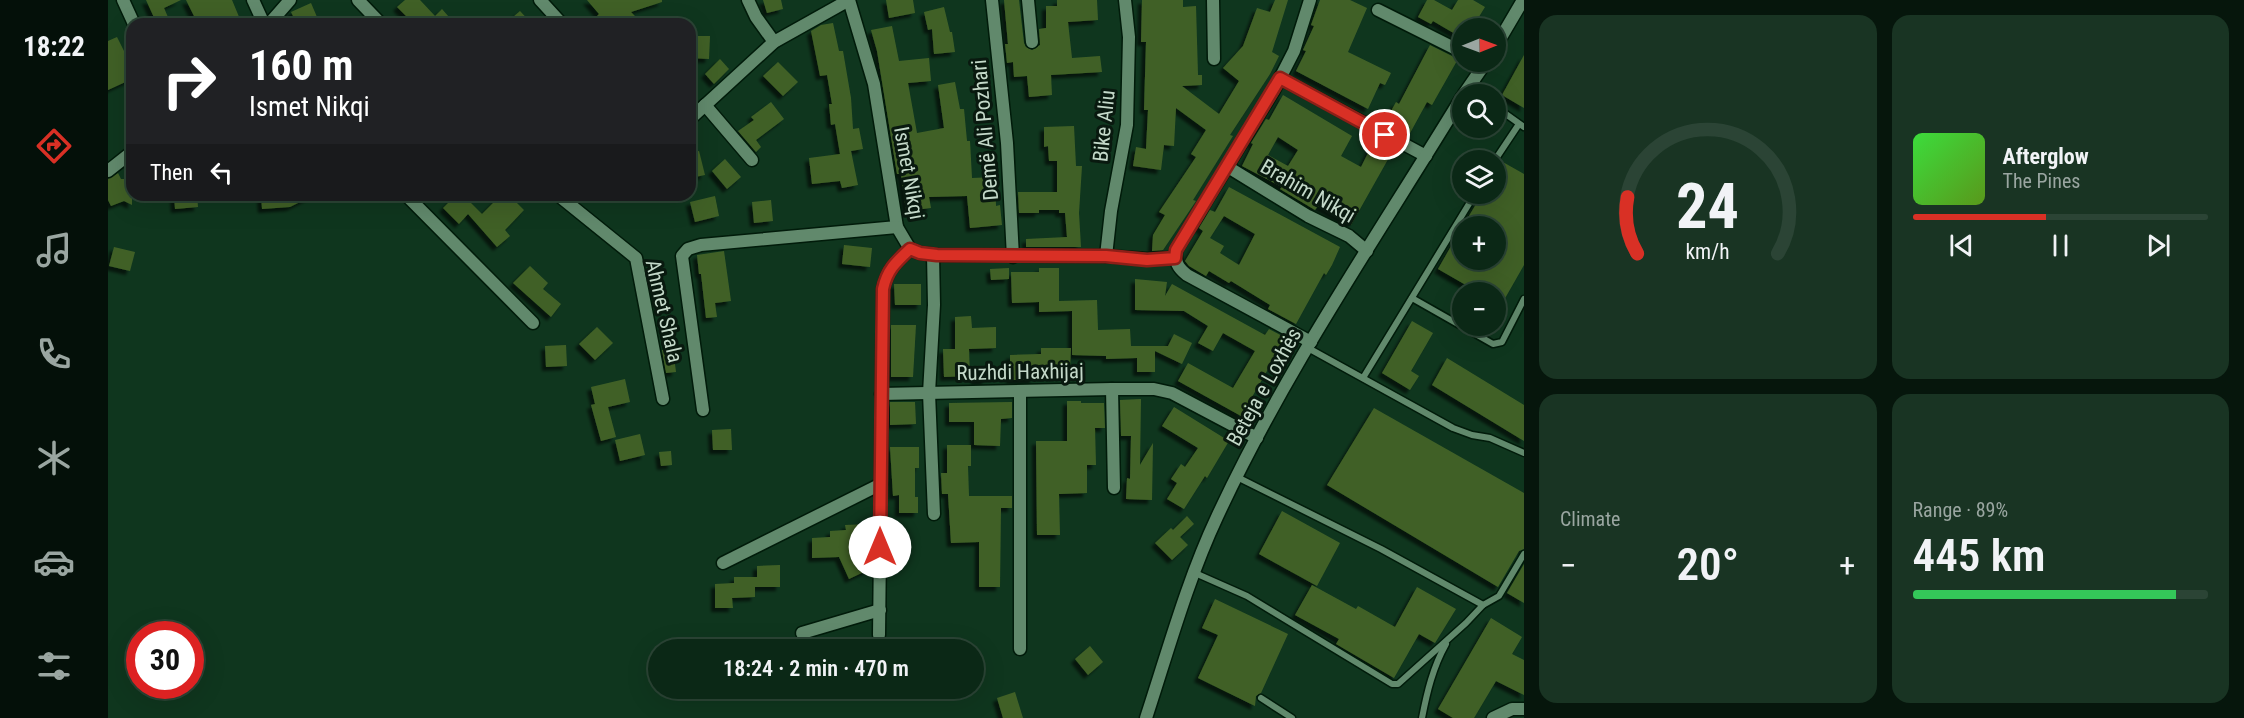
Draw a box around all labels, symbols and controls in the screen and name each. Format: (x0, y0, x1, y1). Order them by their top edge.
north arrow (1452, 18, 1506, 72)
map controls (1452, 18, 1506, 336)
text: 18:22 (23, 31, 85, 63)
text: 160 m (249, 41, 354, 90)
icon: right (150, 42, 228, 120)
street label: Demë Ali Pozhari (967, 59, 1003, 201)
button: search (1452, 84, 1506, 138)
street label: Bike Aliu (1088, 89, 1120, 163)
text: Ismet Nikqi (249, 91, 370, 123)
pin (1359, 109, 1410, 160)
icon: arrive (1368, 118, 1401, 151)
icon: directions (33, 125, 75, 167)
street label: Ismet Nikqi (889, 125, 929, 221)
text: Afterglow (2003, 144, 2089, 169)
button: layers (1452, 150, 1506, 204)
street label: Brahim Nikqi (1256, 154, 1360, 228)
icon: left (205, 156, 238, 189)
text: Then (150, 160, 193, 185)
text: The Pines (2003, 169, 2080, 193)
text: 24 (1676, 170, 1739, 243)
button: + (1452, 216, 1506, 270)
icon: music (33, 229, 75, 271)
icon: previous (1945, 229, 1978, 262)
icon: pause (2044, 229, 2077, 262)
icon: next (2142, 229, 2175, 262)
text: km/h (1686, 240, 1730, 265)
street label: Ahmet Shala (641, 257, 687, 365)
button: − (1452, 282, 1506, 336)
street label: Beteja e Loxhës (1222, 324, 1306, 450)
icon: phone (33, 333, 75, 375)
street label: Ruzhdi Haxhijaj (956, 359, 1084, 385)
icon: climate (33, 437, 75, 479)
text: Range · 89% (1913, 498, 2008, 522)
text: Climate (1560, 507, 1620, 531)
position arrow (848, 515, 912, 579)
text: 445 km (1913, 529, 2046, 582)
text: 20° (1676, 538, 1739, 591)
icon: car (33, 541, 75, 583)
text: − (1560, 546, 1577, 585)
text: + (1839, 546, 1855, 585)
speed limit sign: 30 (126, 621, 204, 699)
icon: filters (33, 645, 75, 687)
text: 18:24 · 2 min · 470 m (723, 656, 909, 681)

